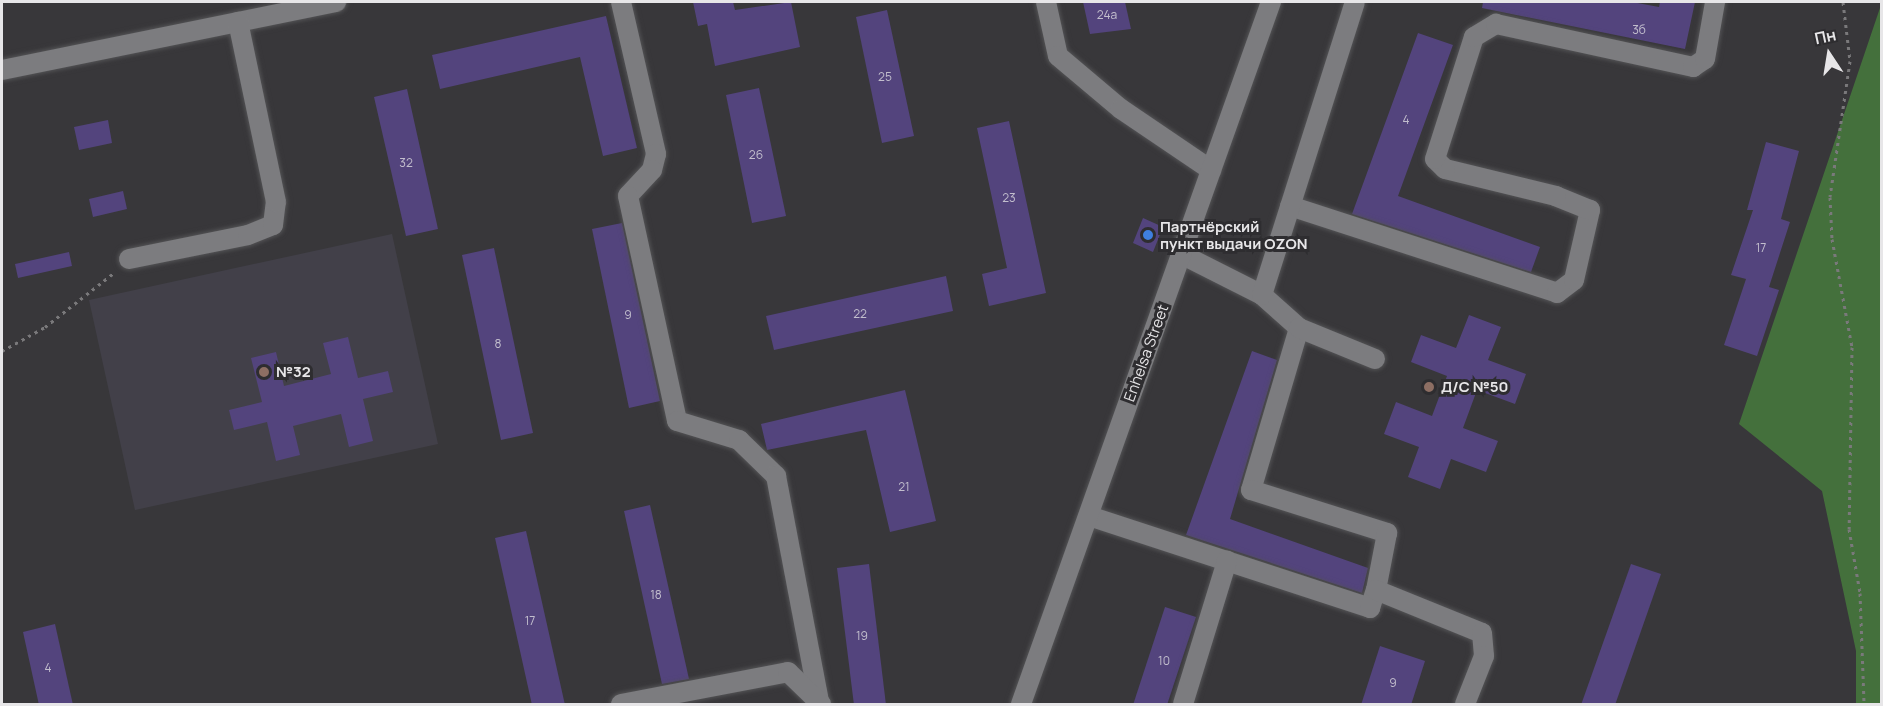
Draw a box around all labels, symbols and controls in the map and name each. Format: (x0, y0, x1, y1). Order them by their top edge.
house number: 24а (1097, 8, 1117, 22)
house number: 3б (1632, 23, 1646, 37)
text: Пн (1812, 23, 1838, 49)
north arrow (1799, 24, 1859, 84)
house number: 25 (878, 70, 892, 84)
house number: 4 (1402, 113, 1410, 127)
house number: 26 (749, 148, 763, 162)
house number: 32 (399, 156, 413, 170)
house number: 23 (1002, 191, 1016, 205)
place label: Партнёрский пункт выдачи OZON (1160, 217, 1307, 252)
marker: Партнёрский пункт выдачи OZON (1141, 228, 1155, 242)
house number: 17 (1756, 241, 1766, 255)
street label: Enhelsa Street (1120, 302, 1172, 404)
house number: 22 (853, 307, 867, 321)
house number: 9 (624, 308, 632, 322)
house number: 8 (495, 337, 501, 351)
place label: №32 (276, 363, 311, 381)
marker: №32 (257, 365, 271, 379)
place label: Д/С №50 (1441, 378, 1508, 396)
marker: Д/С №50 (1422, 380, 1436, 394)
house number: 21 (898, 480, 910, 494)
house number: 18 (650, 588, 662, 602)
house number: 17 (525, 614, 535, 628)
house number: 19 (856, 629, 868, 643)
house number: 10 (1158, 654, 1170, 668)
house number: 4 (44, 661, 52, 675)
house number: 9 (1389, 676, 1397, 690)

